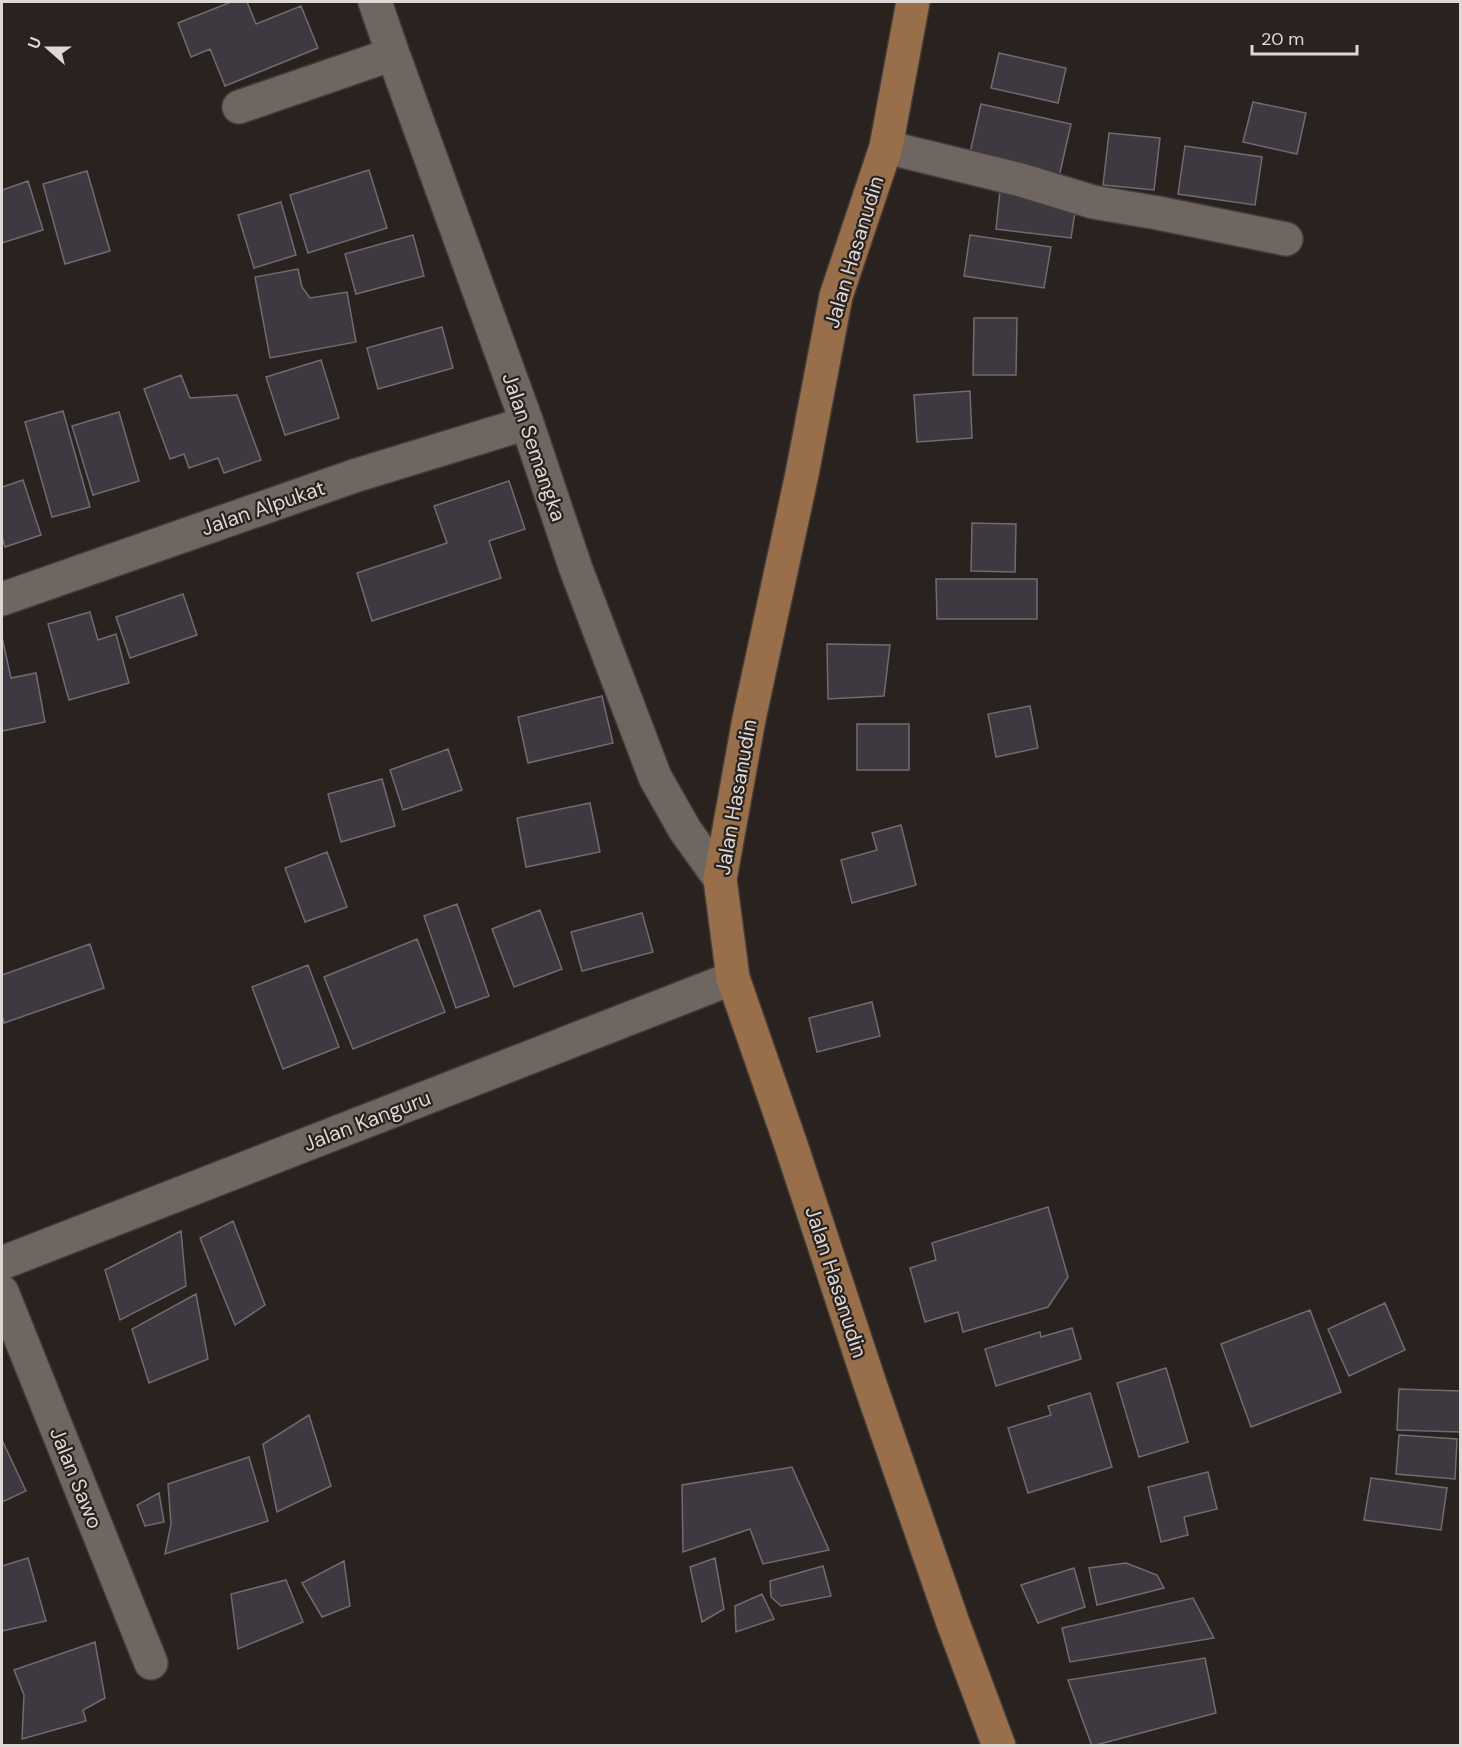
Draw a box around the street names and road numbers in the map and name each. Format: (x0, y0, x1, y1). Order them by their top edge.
street label: Jalan Hasanudin (818, 172, 890, 332)
street label: Jalan Semangka (495, 369, 573, 525)
street label: Jalan Alpukat (197, 474, 329, 542)
street label: Jalan Hasanudin (709, 717, 763, 877)
street label: Jalan Kanguru (299, 1084, 435, 1158)
street label: Jalan Hasanudin (798, 1203, 874, 1361)
street label: Jalan Sawo (43, 1423, 109, 1533)

